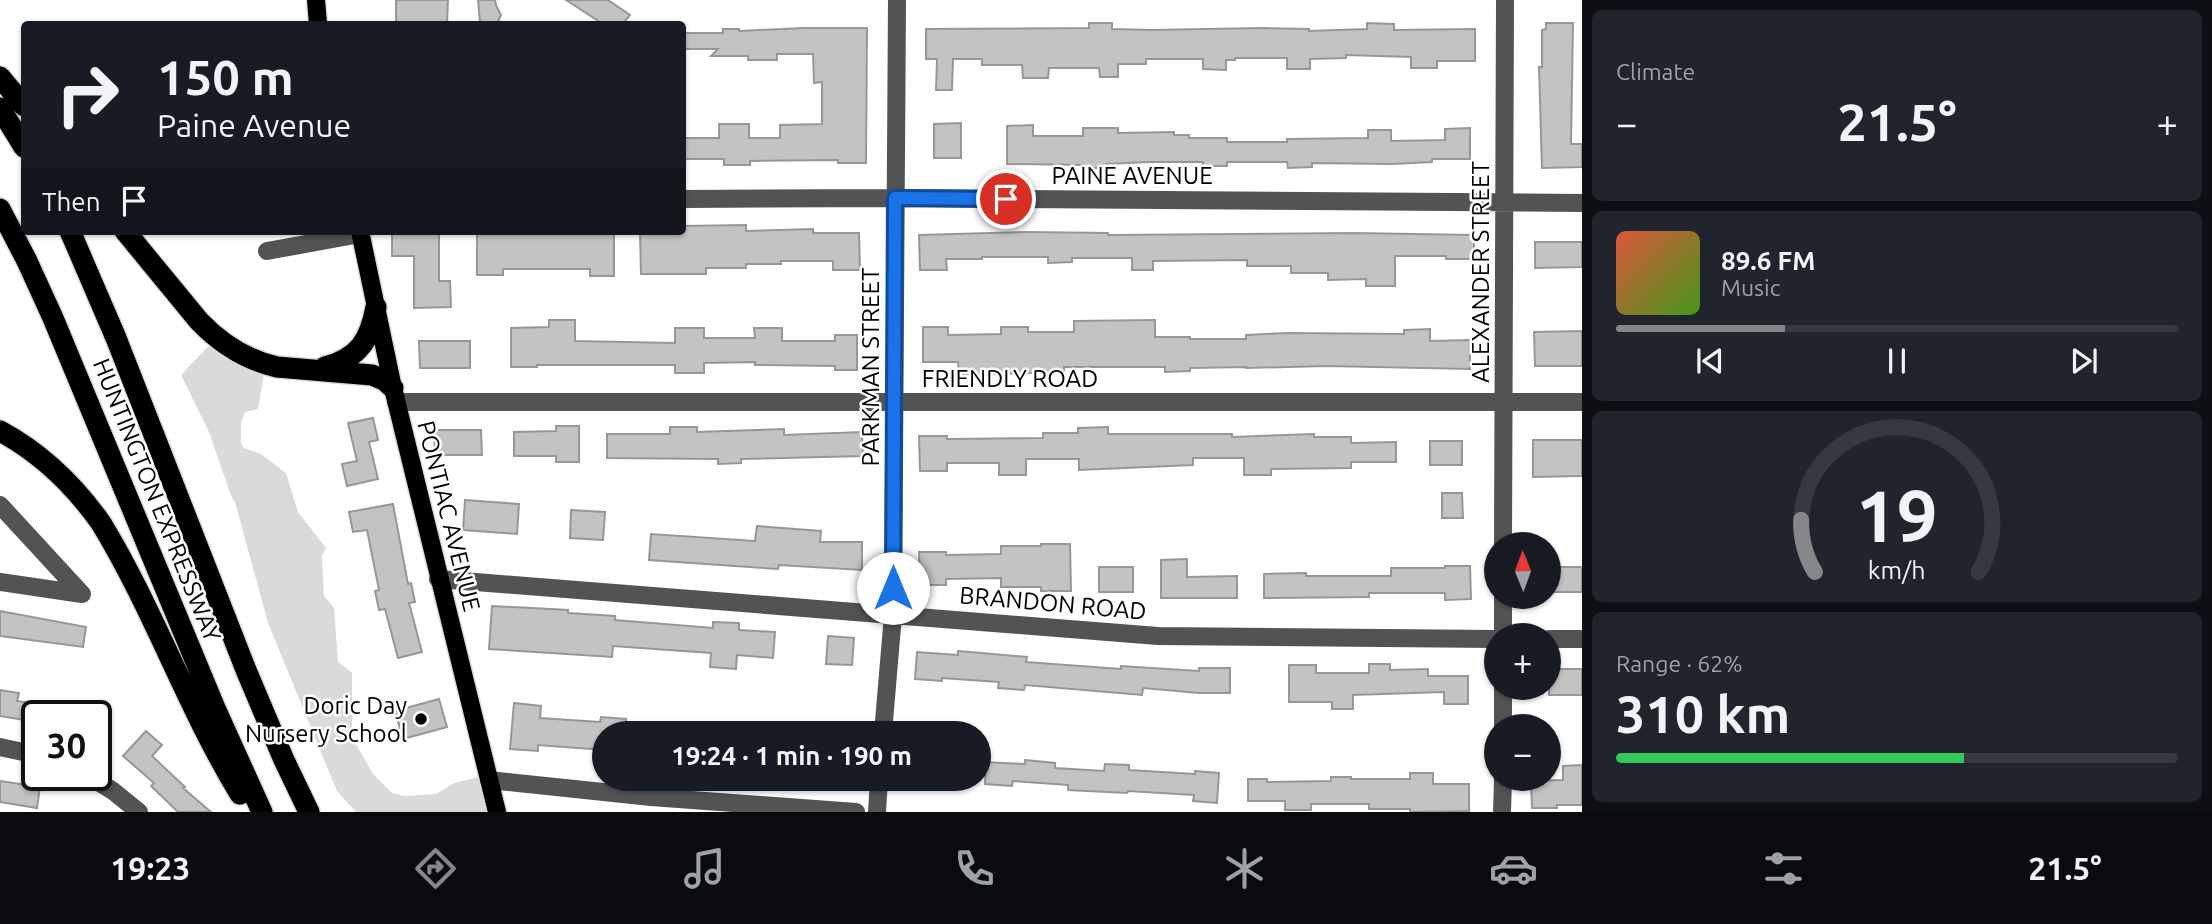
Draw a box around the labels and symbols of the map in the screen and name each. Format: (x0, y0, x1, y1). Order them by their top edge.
street label: ALEXANDER STREET (1467, 161, 1494, 383)
street label: PAINE AVENUE (1051, 162, 1213, 189)
pin (976, 169, 1036, 229)
street label: PARKMAN STREET (857, 268, 884, 466)
street label: HUNTINGTON EXPRESSWAY (88, 355, 226, 646)
street label: FRIENDLY ROAD (922, 365, 1098, 392)
street label: PONTIAC AVENUE (412, 418, 486, 614)
north arrow (1484, 532, 1561, 609)
position arrow (856, 551, 930, 625)
street label: BRANDON ROAD (958, 581, 1148, 625)
place label: Doric Day Nursery School (245, 692, 407, 747)
speed limit sign: 30 (21, 700, 112, 791)
marker: Doric Day Nursery School (413, 711, 429, 727)

